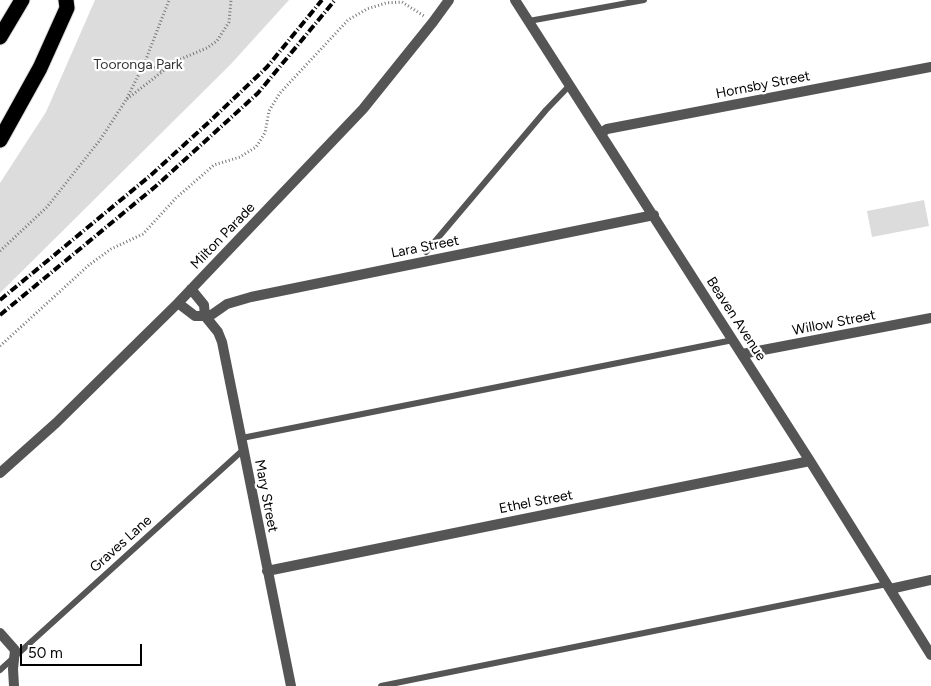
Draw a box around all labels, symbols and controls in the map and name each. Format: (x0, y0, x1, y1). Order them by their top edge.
park label: Tooronga Park (93, 57, 183, 73)
street label: Hornsby Street (714, 68, 812, 102)
street label: Milton Parade (187, 199, 259, 273)
street label: Lara Street (390, 232, 460, 262)
street label: Beaven Avenue (703, 274, 769, 364)
street label: Willow Street (791, 307, 877, 339)
street label: Mary Street (251, 458, 281, 534)
street label: Ethel Street (498, 487, 574, 517)
street label: Graves Lane (87, 512, 155, 576)
scale bar (22, 634, 145, 666)
text: 50 m (28, 644, 63, 662)

